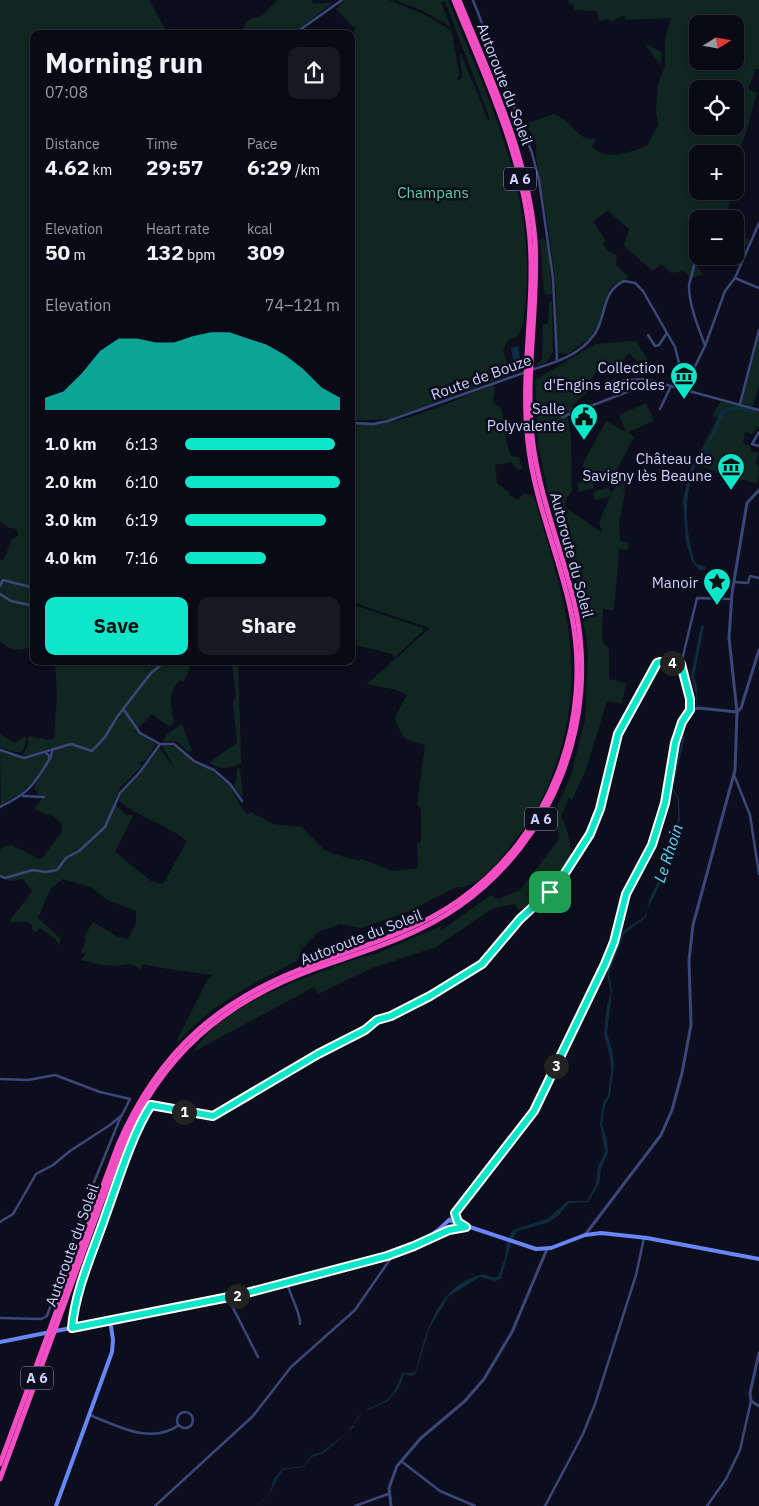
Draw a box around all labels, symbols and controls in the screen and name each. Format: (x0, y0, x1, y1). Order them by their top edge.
north arrow (689, 15, 744, 70)
map controls (689, 15, 744, 265)
street label: Autoroute du Soleil (473, 20, 537, 148)
text: Morning run (45, 44, 203, 81)
button: share (288, 47, 340, 99)
button: locate (689, 80, 744, 135)
text: 07:08 (45, 82, 88, 102)
text: Distance (45, 135, 100, 153)
text: Time (146, 135, 177, 153)
text: Pace (247, 135, 277, 153)
button: + (689, 145, 744, 200)
text: 4.62 (45, 153, 89, 181)
text: 29:57 (146, 153, 203, 181)
text: 6:29 (247, 153, 292, 181)
text: km (89, 161, 112, 179)
text: /km (292, 161, 320, 179)
road number: A 6 (504, 168, 536, 190)
park label: Champans (397, 183, 469, 202)
button: − (689, 210, 744, 265)
text: Elevation (45, 220, 103, 238)
text: Heart rate (146, 220, 210, 238)
text: kcal (247, 220, 272, 238)
text: 50 (45, 238, 70, 266)
text: 132 (146, 238, 184, 266)
text: 309 (247, 238, 285, 266)
text: m (70, 246, 86, 264)
text: bpm (184, 246, 216, 264)
text: Elevation (45, 295, 111, 315)
text: 74–121 m (265, 295, 340, 315)
street label: Route de Bouze (428, 350, 534, 404)
place label: Collection d'Engins agricoles (544, 358, 665, 394)
museum icon: Collection d'Engins agricoles (669, 361, 699, 400)
place label: Salle Polyvalente (487, 399, 565, 435)
public building icon: Salle Polyvalente (569, 402, 599, 441)
text: 1.0 km (45, 434, 96, 454)
text: 6:13 (125, 434, 158, 454)
place label: Château de Savigny lès Beaune (582, 449, 712, 485)
museum icon: Château de Savigny lès Beaune (716, 452, 746, 491)
text: 2.0 km (45, 472, 96, 492)
text: 6:10 (125, 472, 158, 492)
street label: Autoroute du Soleil (546, 490, 598, 620)
text: 3.0 km (45, 510, 96, 530)
text: 6:19 (125, 510, 158, 530)
text: 4.0 km (45, 548, 96, 568)
text: 7:16 (125, 548, 158, 568)
place icon: Manoir (702, 567, 732, 606)
place label: Manoir (652, 573, 698, 592)
button: Save (45, 597, 188, 655)
button: Share (198, 597, 340, 655)
pin: 4 (660, 650, 684, 676)
text: 4 (668, 654, 677, 672)
road number: A 6 (525, 808, 557, 831)
water label: Le Rhoin (649, 821, 687, 885)
pin (529, 871, 571, 913)
icon: arrive (536, 878, 564, 906)
street label: Autoroute du Soleil (297, 905, 425, 969)
pin: 3 (544, 1054, 568, 1078)
text: 3 (552, 1057, 561, 1075)
pin: 1 (172, 1100, 196, 1124)
text: 1 (180, 1103, 189, 1121)
street label: Autoroute du Soleil (41, 1181, 103, 1309)
pin: 2 (224, 1284, 250, 1308)
text: 2 (233, 1287, 242, 1305)
road number: A 6 (21, 1366, 53, 1390)

